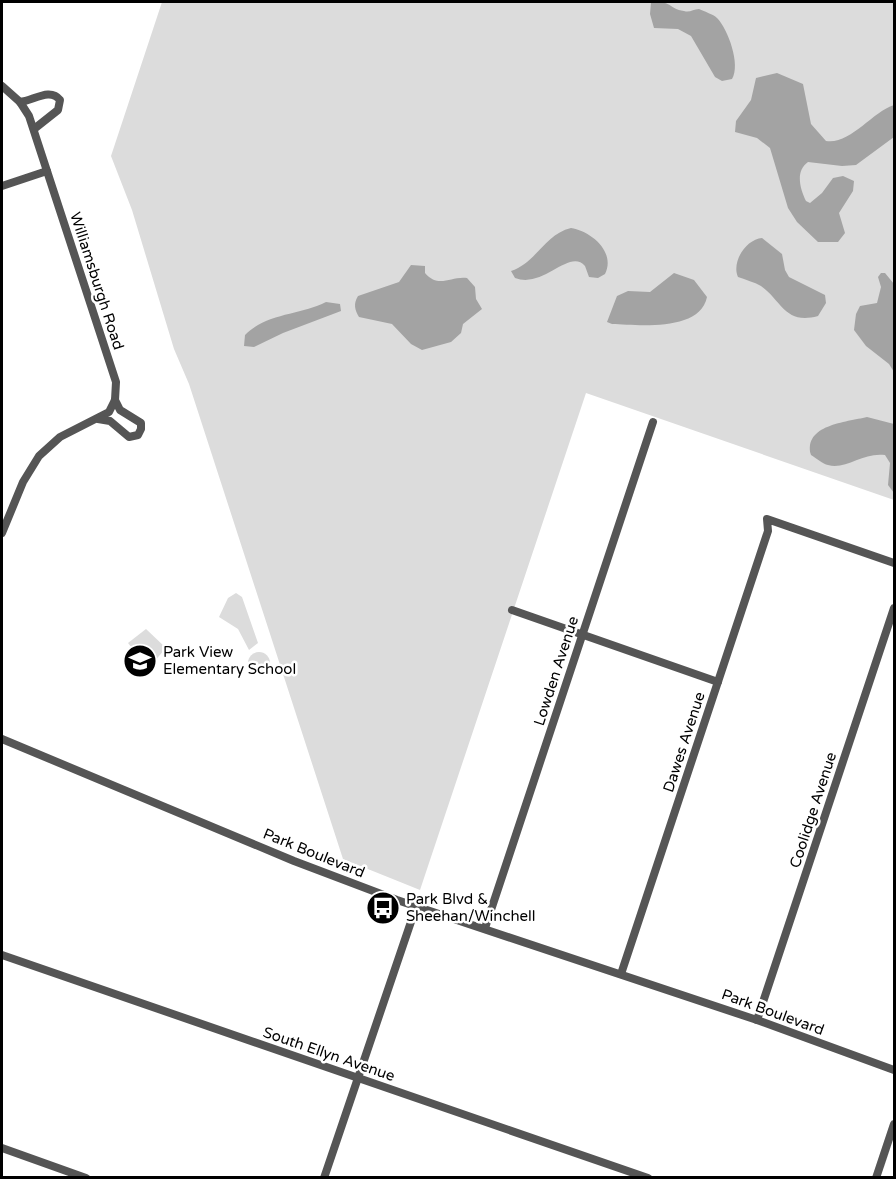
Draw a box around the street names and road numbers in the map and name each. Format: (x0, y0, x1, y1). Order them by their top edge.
street label: Williamsburgh Road (66, 210, 128, 352)
street label: Lowden Avenue (530, 614, 582, 728)
street label: Dawes Avenue (659, 690, 709, 794)
street label: Coolidge Avenue (786, 750, 840, 870)
street label: Park Boulevard (261, 824, 367, 882)
street label: Park Boulevard (719, 985, 827, 1039)
street label: South Ellyn Avenue (261, 1023, 397, 1085)

